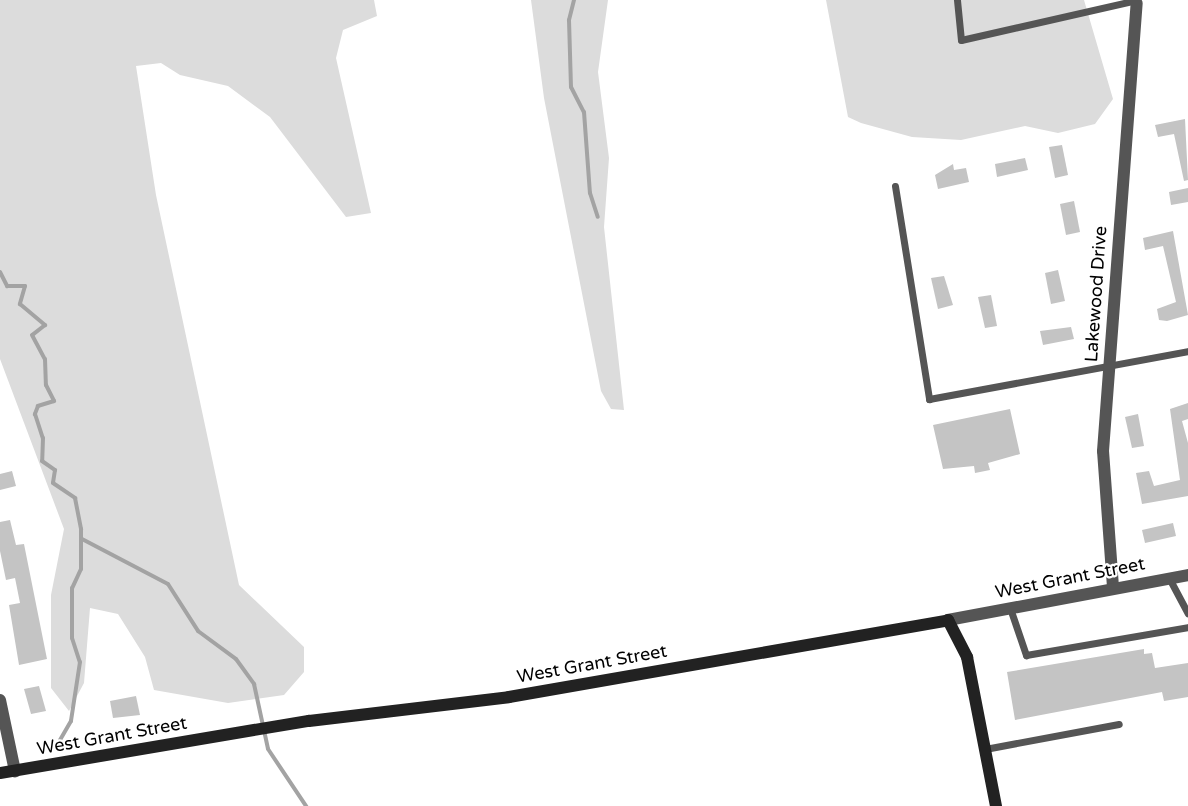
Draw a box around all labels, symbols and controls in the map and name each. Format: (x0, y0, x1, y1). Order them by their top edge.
street label: Lakewood Drive (1080, 225, 1112, 363)
street label: West Grant Street (993, 553, 1147, 603)
street label: West Grant Street (515, 640, 669, 688)
street label: West Grant Street (35, 712, 189, 760)

